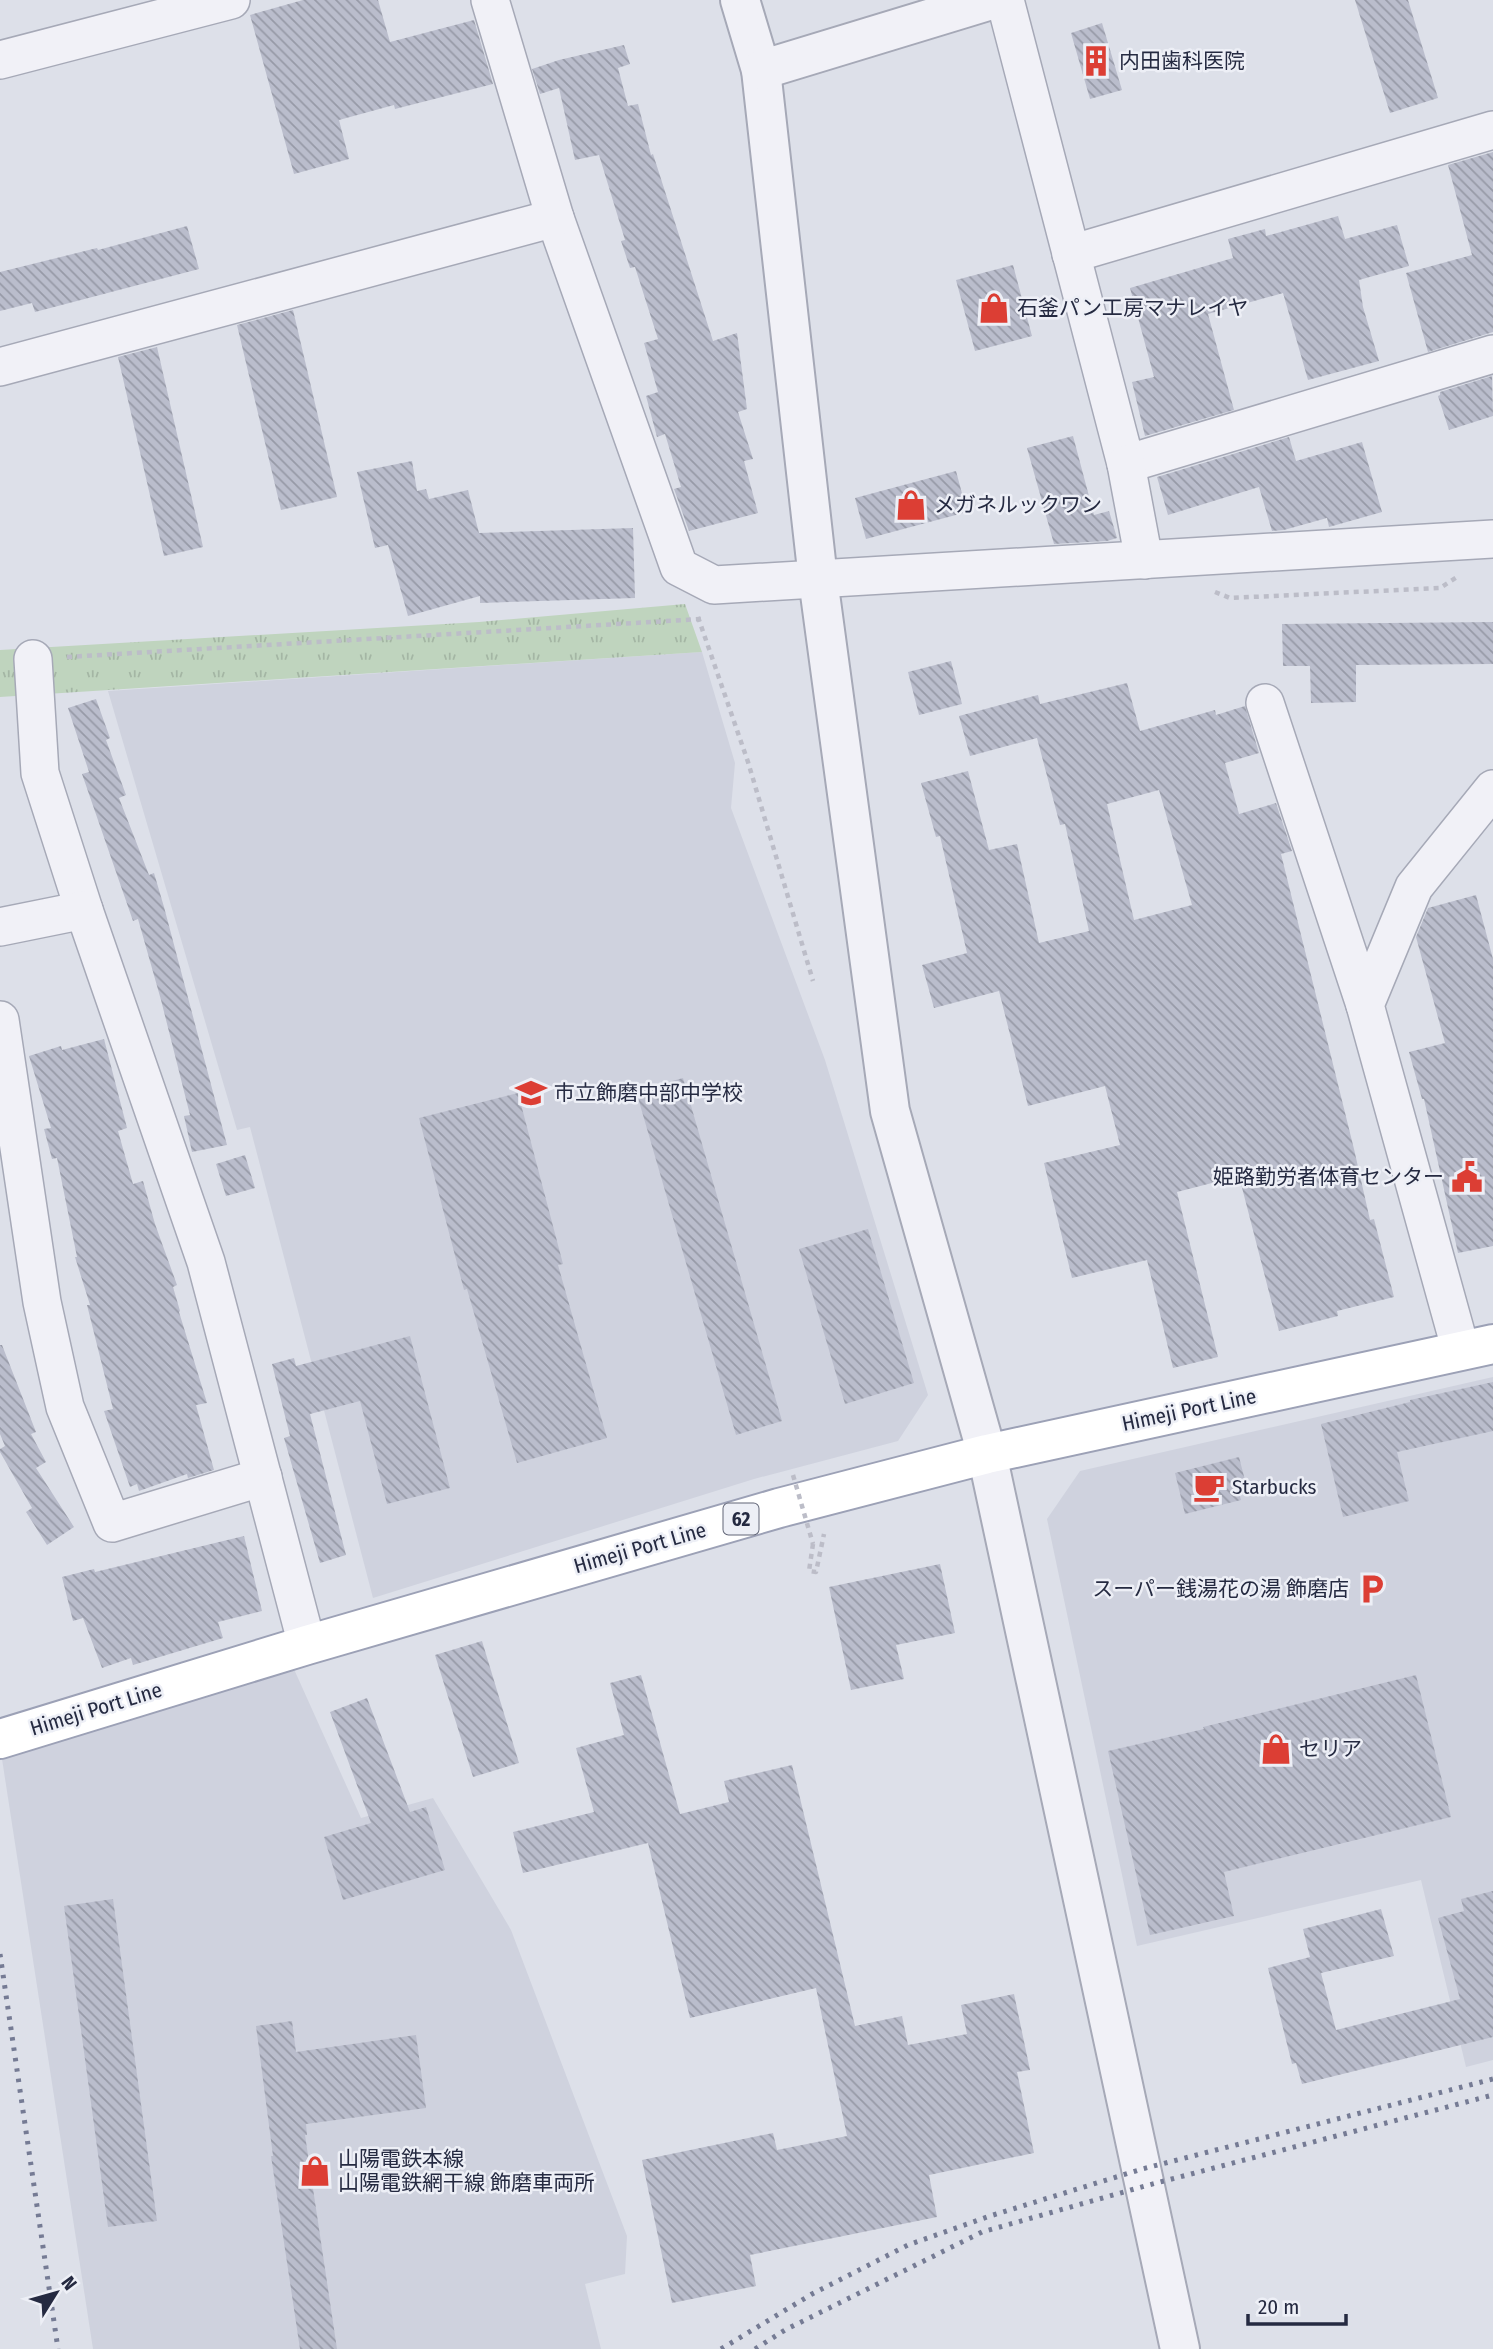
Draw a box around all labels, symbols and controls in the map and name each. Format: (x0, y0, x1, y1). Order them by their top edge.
building icon: 内田歯科医院 (1079, 44, 1113, 78)
place label: 内田歯科医院 (1119, 48, 1245, 74)
shop icon: 石釜パン工房マナレイヤ (977, 291, 1011, 325)
place label: 石釜パン工房マナレイヤ (1017, 295, 1248, 321)
shop icon: メガネルックワン (894, 488, 928, 522)
place label: メガネルックワン (934, 492, 1102, 518)
school or university icon: 市立飾磨中部中学校 (514, 1076, 548, 1110)
place label: 市立飾磨中部中学校 (554, 1080, 743, 1106)
public building icon: 姫路勤労者体育センター (1450, 1160, 1484, 1194)
place label: 姫路勤労者体育センター (1213, 1164, 1444, 1190)
street label: Himeji Port Line (1119, 1383, 1259, 1437)
cafe icon: Starbucks (1192, 1470, 1226, 1504)
place label: Starbucks (1232, 1474, 1317, 1500)
road number: 62 (724, 1504, 758, 1534)
street label: Himeji Port Line (571, 1517, 709, 1579)
parking icon: スーパー銭湯花の湯 飾磨店 (1355, 1572, 1389, 1606)
place label: スーパー銭湯花の湯 飾磨店 (1092, 1576, 1349, 1602)
street label: Himeji Port Line (27, 1677, 165, 1741)
shop icon: セリア (1259, 1732, 1293, 1766)
place label: セリア (1299, 1736, 1362, 1762)
place label: 山陽電鉄本線 山陽電鉄網干線 飾磨車両所 (338, 2146, 595, 2196)
shop icon: 山陽電鉄本線 山陽電鉄網干線 飾磨車両所 (298, 2154, 332, 2188)
north arrow (21, 2258, 91, 2328)
text: N (57, 2272, 82, 2295)
scale bar (1248, 2282, 1346, 2326)
text: 20 m (1258, 2294, 1299, 2320)

